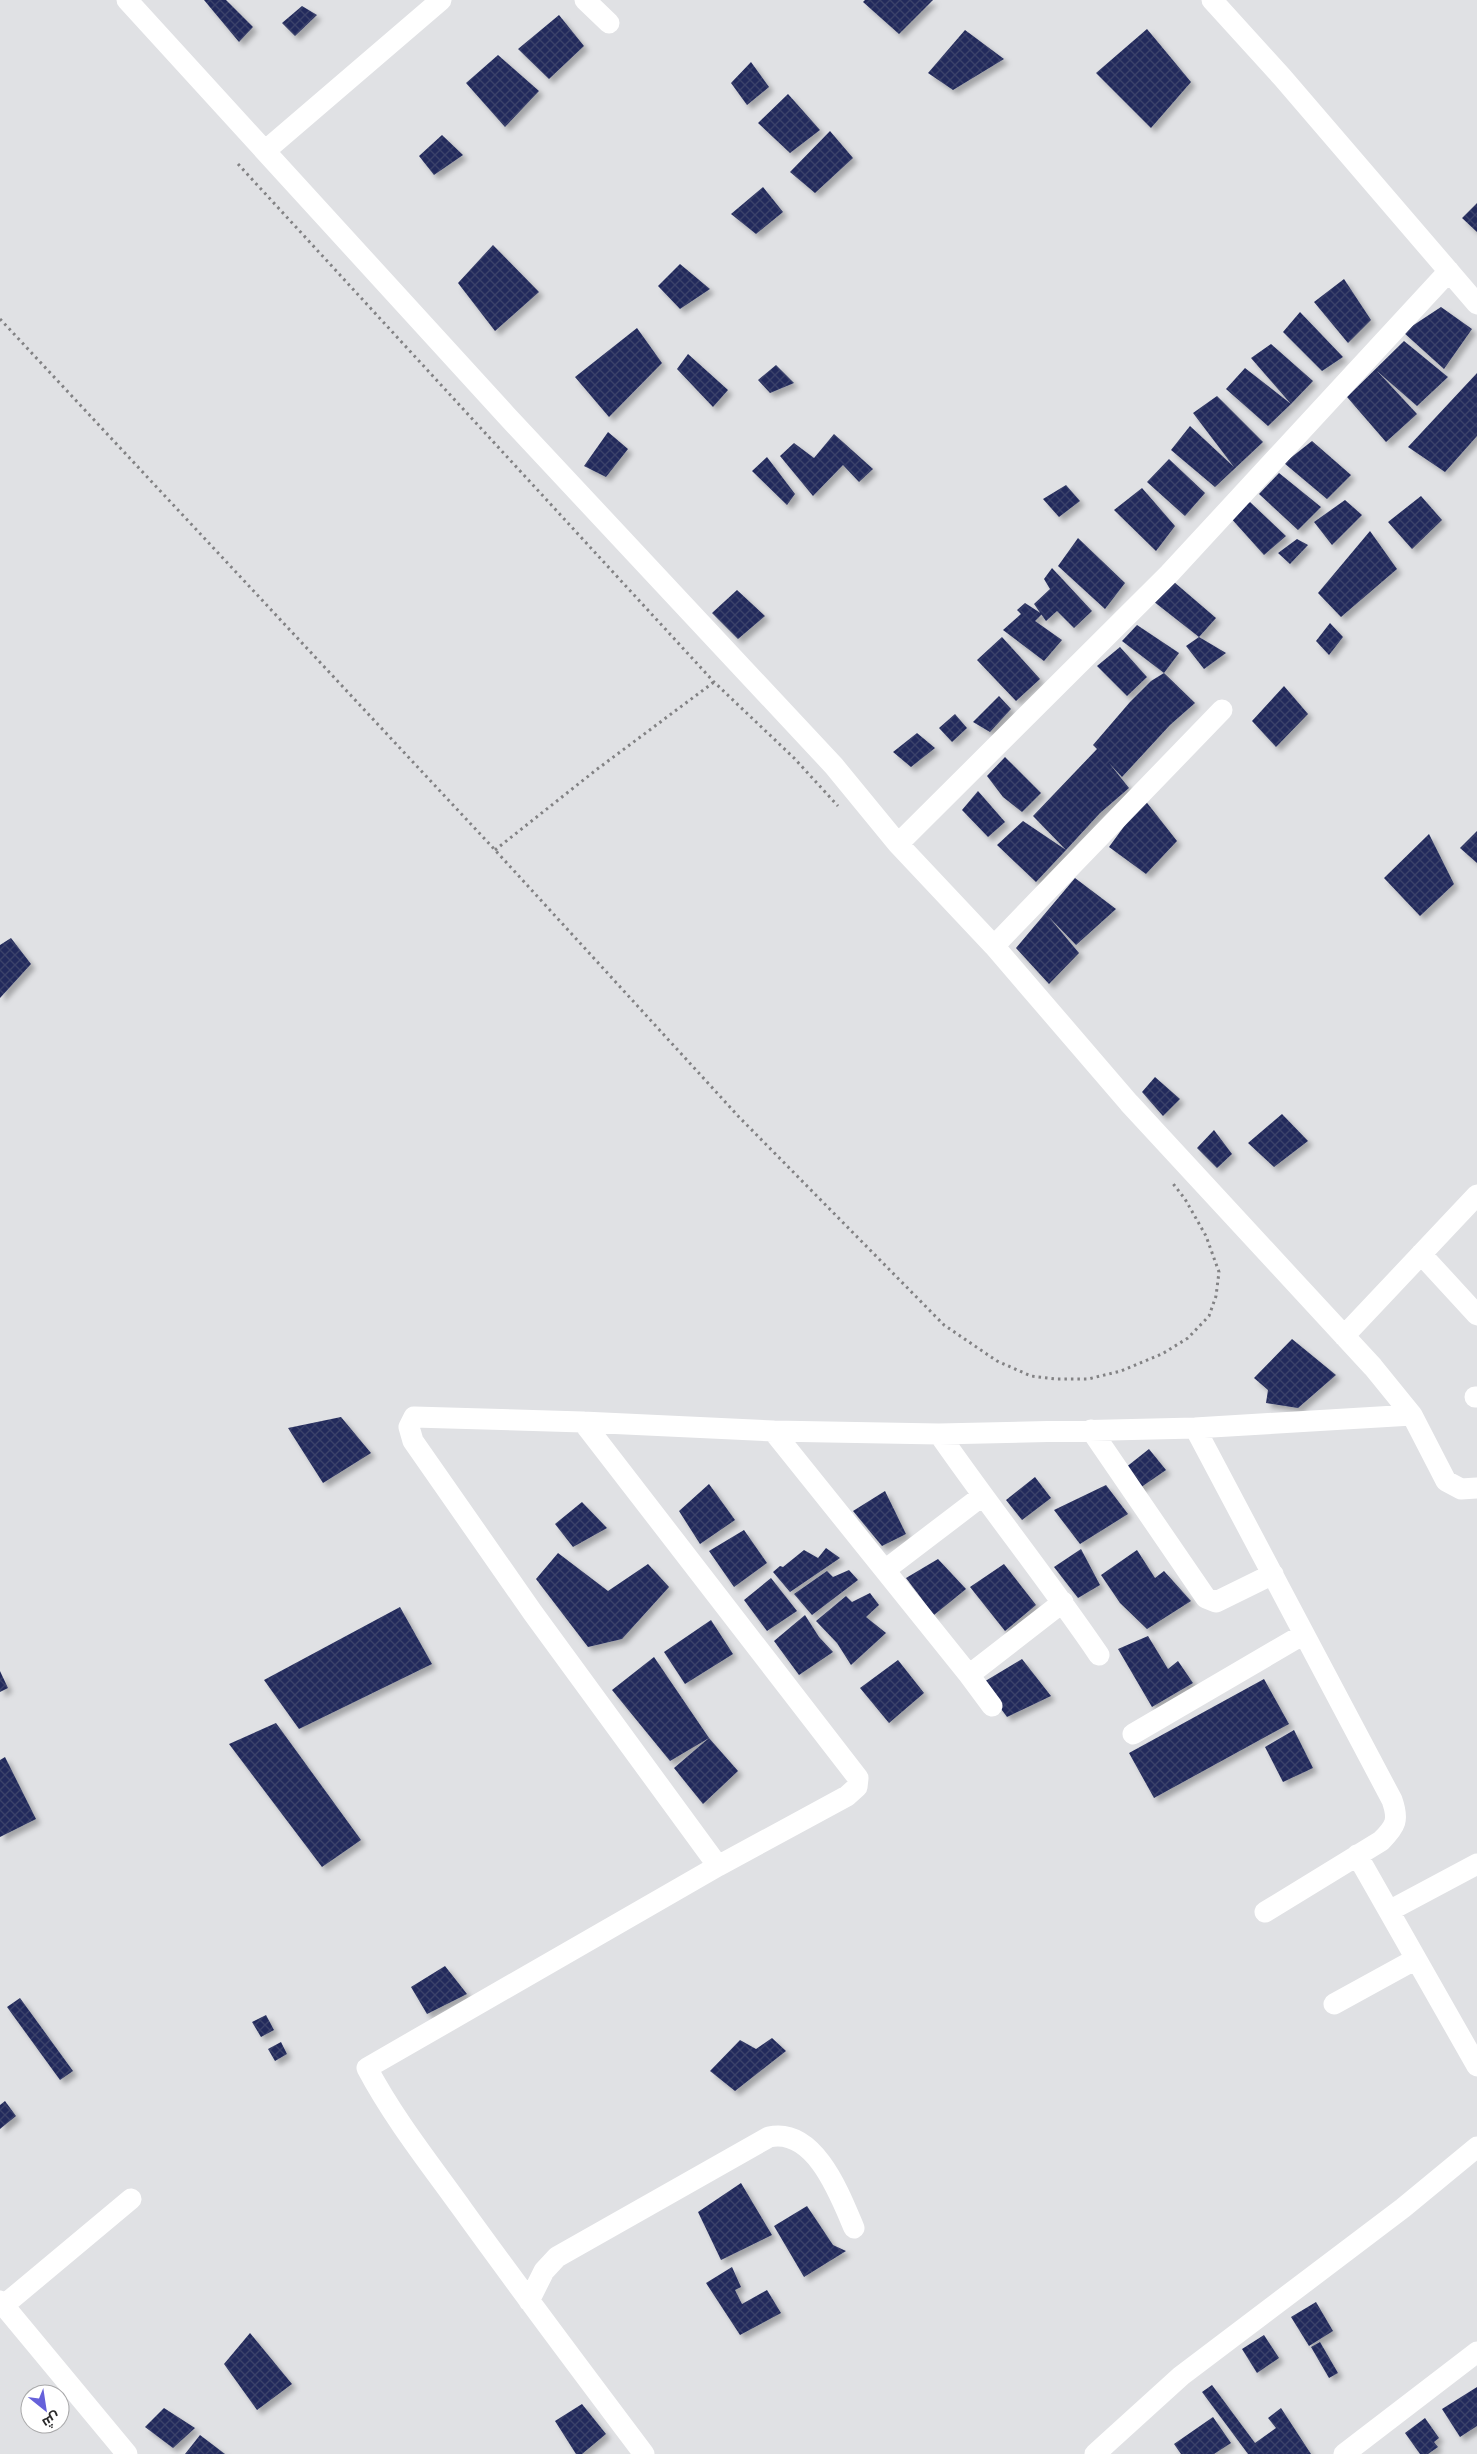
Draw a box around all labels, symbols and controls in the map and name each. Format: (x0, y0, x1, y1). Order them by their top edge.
north arrow (20, 2384, 70, 2434)
text: ش (39, 2408, 64, 2433)

